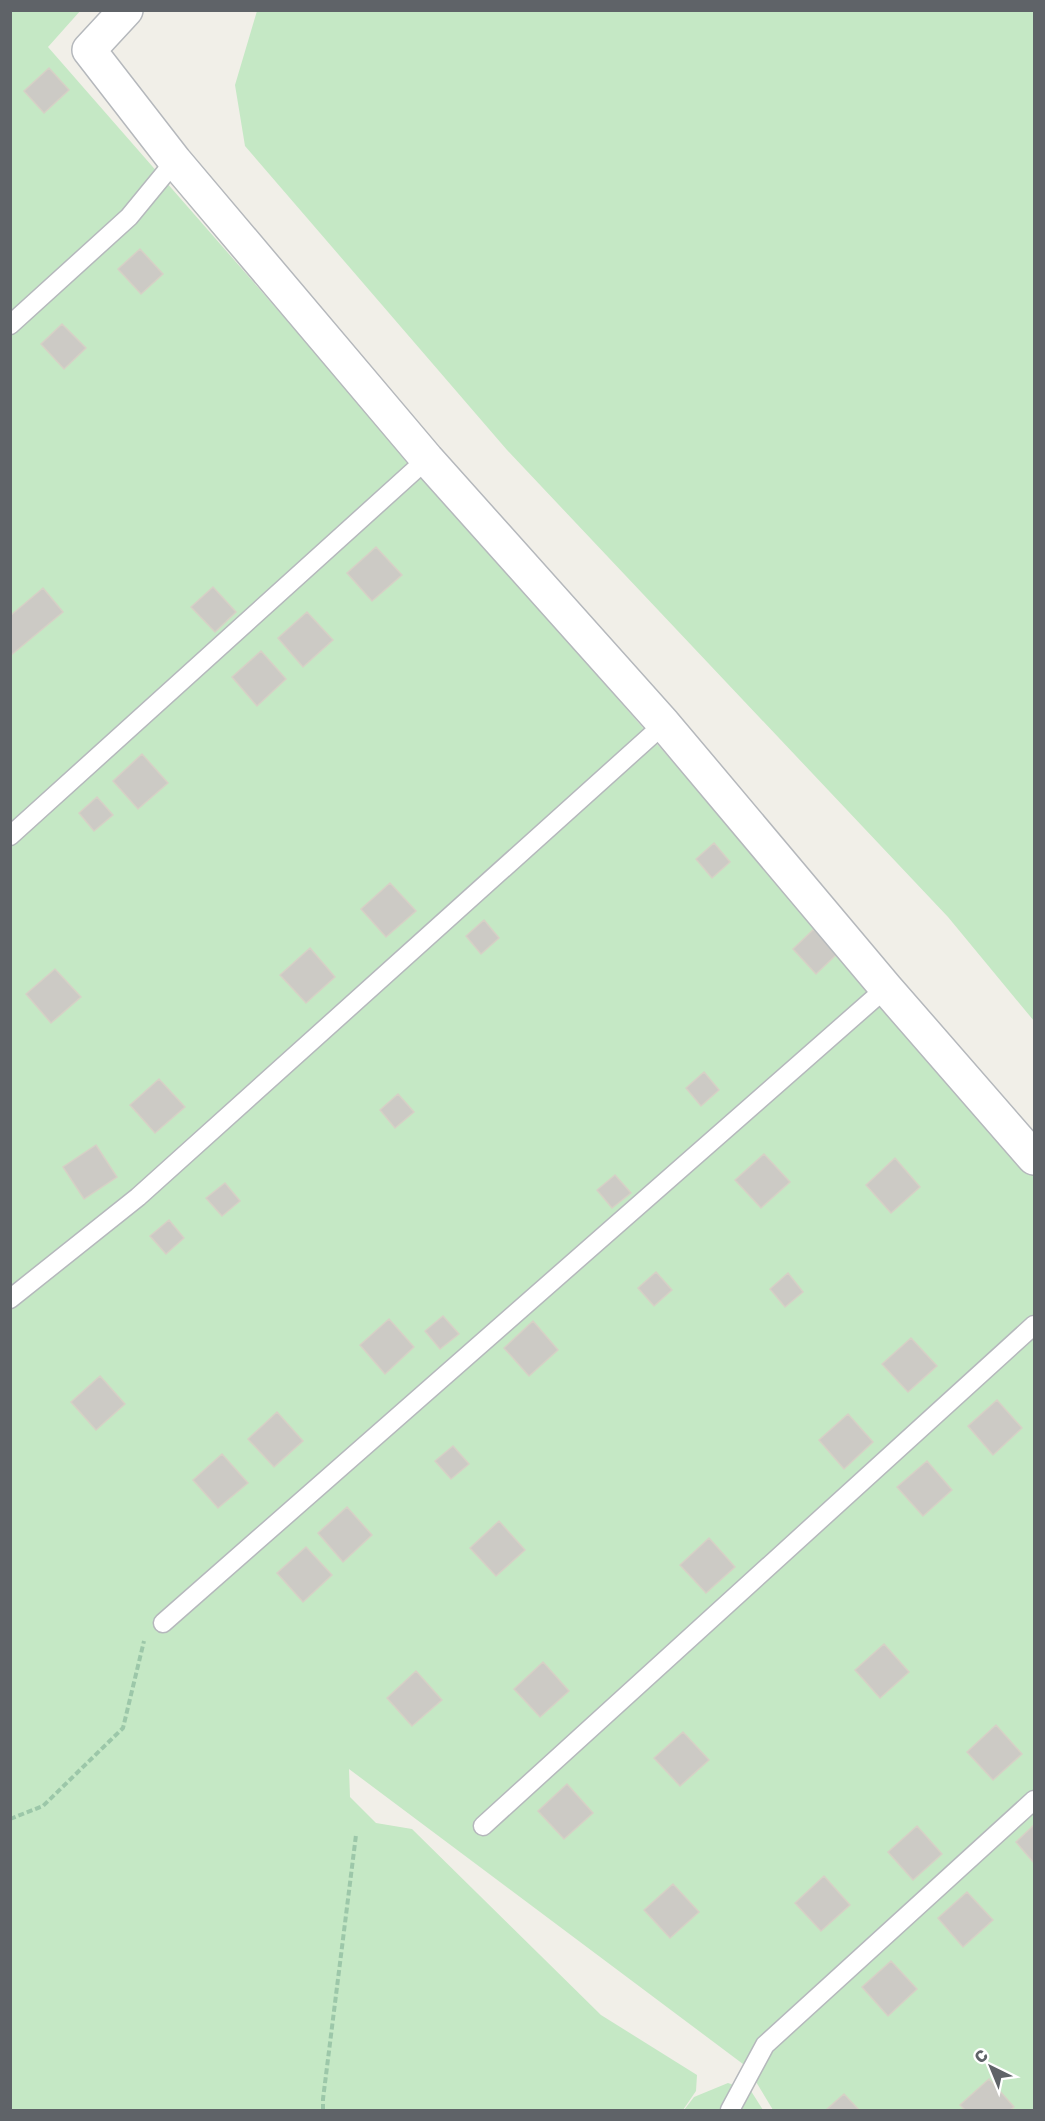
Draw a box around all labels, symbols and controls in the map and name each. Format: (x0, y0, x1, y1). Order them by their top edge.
north arrow (961, 2037, 1021, 2097)
text: С (970, 2045, 992, 2067)

